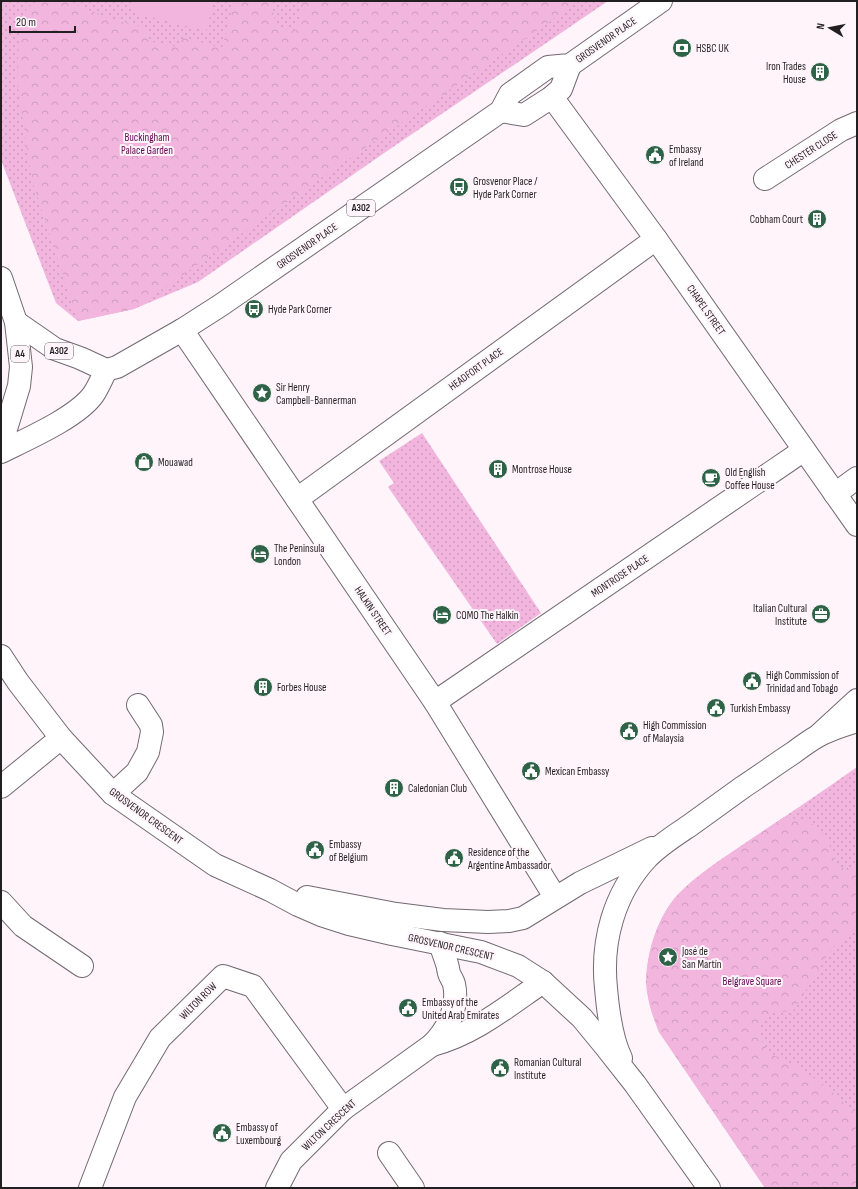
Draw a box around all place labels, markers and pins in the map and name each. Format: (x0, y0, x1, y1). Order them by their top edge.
bank icon: HSBC UK (671, 37, 693, 59)
place label: HSBC UK (696, 42, 729, 55)
place label: Iron Trades House (766, 60, 806, 86)
building icon: Iron Trades House (809, 61, 831, 83)
place label: Embassy of Ireland (669, 143, 704, 169)
public building icon: Embassy of Ireland (644, 144, 666, 166)
place label: Grosvenor Place / Hyde Park Corner (473, 175, 538, 201)
bus stop icon: Grosvenor Place / Hyde Park Corner (448, 176, 470, 198)
building icon: Cobham Court (806, 208, 828, 230)
place label: Cobham Court (750, 213, 804, 226)
bus stop icon: Hyde Park Corner (243, 298, 265, 320)
place label: Hyde Park Corner (268, 303, 332, 316)
place label: Sir Henry Campbell-Bannerman (276, 381, 357, 407)
place icon: Sir Henry Campbell-Bannerman (251, 382, 273, 404)
shop icon: Mouawad (133, 451, 155, 473)
place label: Mouawad (158, 456, 193, 469)
building icon: Montrose House (487, 458, 509, 480)
place label: Montrose House (512, 463, 572, 476)
place label: Old English Coffee House (725, 466, 775, 492)
cafe icon: Old English Coffee House (700, 467, 722, 489)
place label: The Peninsula London (274, 542, 325, 568)
hotel icon: The Peninsula London (249, 543, 271, 565)
place label: Italian Cultural Institute (753, 602, 807, 628)
office icon: Italian Cultural Institute (810, 603, 832, 625)
hotel icon: COMO The Halkin (431, 604, 453, 626)
place label: COMO The Halkin (456, 609, 519, 622)
place label: High Commission of Trinidad and Tobago (766, 669, 840, 695)
public building icon: High Commission of Trinidad and Tobago (741, 670, 763, 692)
building icon: Forbes House (252, 676, 274, 698)
place label: Forbes House (277, 681, 327, 694)
public building icon: Turkish Embassy (705, 697, 727, 719)
place label: Turkish Embassy (730, 702, 791, 715)
place label: High Commission of Malaysia (643, 719, 707, 745)
public building icon: High Commission of Malaysia (618, 720, 640, 742)
public building icon: Mexican Embassy (520, 760, 542, 782)
place label: Mexican Embassy (545, 765, 610, 778)
building icon: Caledonian Club (383, 777, 405, 799)
place label: Caledonian Club (408, 782, 467, 795)
place label: Embassy of Belgium (329, 838, 368, 864)
public building icon: Embassy of Belgium (304, 839, 326, 861)
place label: Residence of the Argentine Ambassador (467, 846, 551, 872)
public building icon: Residence of the Argentine Ambassador (443, 847, 465, 869)
place label: José de San Martín (681, 945, 722, 971)
place icon: José de San Martín (657, 946, 679, 968)
place label: Embassy of the United Arab Emirates (422, 996, 499, 1022)
public building icon: Embassy of the United Arab Emirates (397, 997, 419, 1019)
place label: Romanian Cultural Institute (514, 1056, 581, 1082)
public building icon: Romanian Cultural Institute (489, 1057, 511, 1079)
place label: Embassy of Luxembourg (236, 1121, 282, 1147)
public building icon: Embassy of Luxembourg (211, 1122, 233, 1144)

